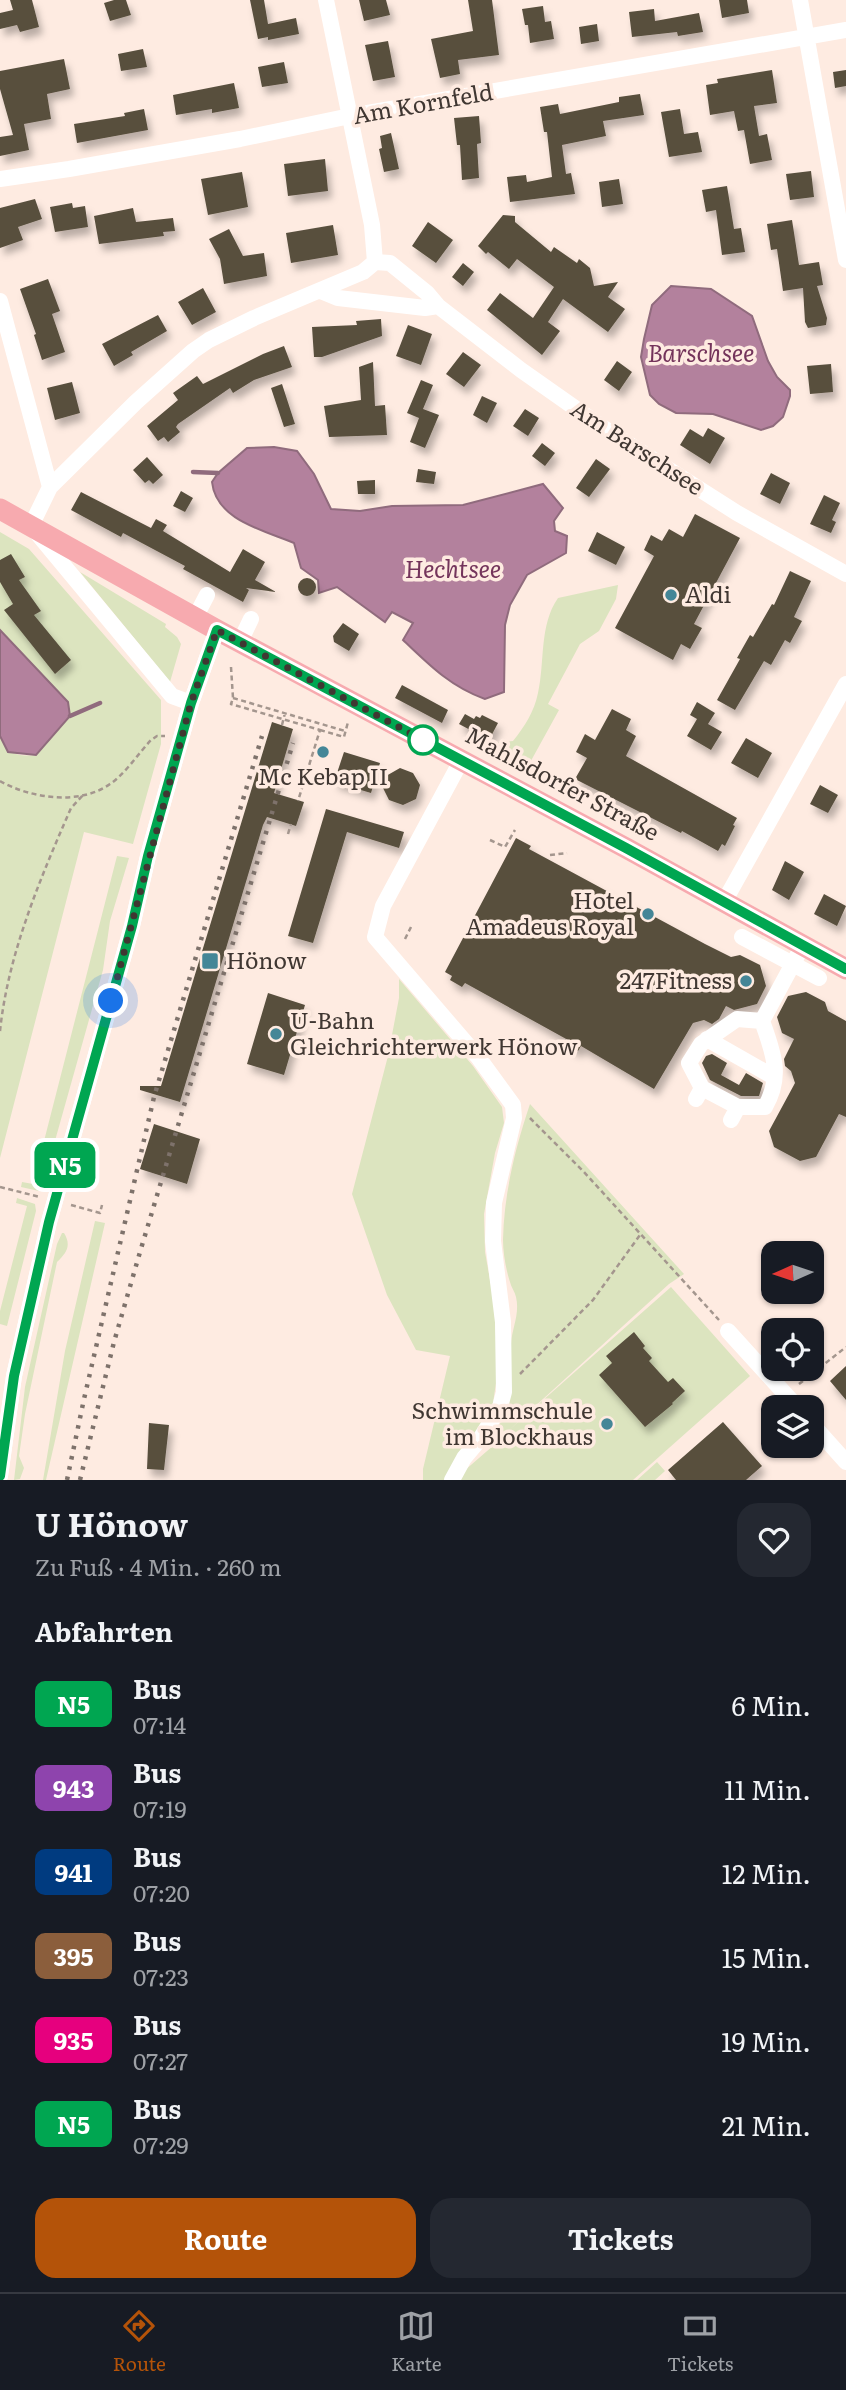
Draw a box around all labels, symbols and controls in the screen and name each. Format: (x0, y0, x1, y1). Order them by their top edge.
street label: Am Kornfeld (350, 73, 495, 131)
water label: Barschsee (648, 334, 754, 369)
street label: Am Barschsee (565, 391, 711, 502)
water label: Hechtsee (405, 550, 501, 585)
place label: Aldi (685, 576, 731, 610)
marker: Aldi (663, 587, 679, 603)
street label: Mahlsdorfer Straße (460, 717, 666, 848)
unlabelled marker (408, 725, 438, 755)
marker: Mc Kebap II (315, 744, 331, 760)
place label: Mc Kebap II (258, 758, 388, 792)
place label: Hotel Amadeus Royal (466, 882, 634, 942)
marker: Hotel Amadeus Royal (640, 906, 656, 922)
place label: Hönow (226, 942, 307, 976)
marker: Hönow (200, 951, 220, 971)
place label: 247Fitness (620, 962, 732, 996)
marker: 247Fitness (738, 973, 754, 989)
your location (93, 983, 128, 1018)
place label: U-Bahn Gleichrichterwerk Hönow (290, 1002, 578, 1062)
marker: U-Bahn Gleichrichterwerk Hönow (268, 1026, 284, 1042)
line badge: N5 (34, 1142, 96, 1188)
text: N5 (48, 1147, 82, 1182)
north arrow (761, 1241, 824, 1304)
map controls (761, 1241, 824, 1458)
button: locate (761, 1318, 824, 1381)
place label: Schwimmschule im Blockhaus (412, 1392, 593, 1452)
button: layers (761, 1395, 824, 1458)
marker: Schwimmschule im Blockhaus (599, 1416, 615, 1432)
text: U Hönow (35, 1498, 188, 1547)
button: heart (737, 1503, 811, 1577)
text: Zu Fuß · 4 Min. · 260 m (35, 1549, 282, 1583)
text: Abfahrten (35, 1611, 173, 1650)
text: Bus (133, 1668, 181, 1707)
text: 6 Min. (731, 1685, 811, 1724)
text: N5 (57, 1686, 90, 1721)
text: 07:14 (133, 1707, 186, 1741)
text: Bus (133, 1752, 181, 1791)
text: 11 Min. (724, 1769, 811, 1808)
text: 943 (53, 1770, 94, 1805)
text: 07:19 (133, 1791, 187, 1825)
text: Bus (133, 1836, 181, 1875)
text: 12 Min. (722, 1853, 811, 1892)
text: 941 (54, 1854, 93, 1889)
text: 07:20 (133, 1875, 190, 1909)
text: Bus (133, 1920, 181, 1959)
text: 15 Min. (722, 1937, 811, 1976)
text: 395 (53, 1938, 94, 1973)
text: 07:23 (133, 1959, 189, 1993)
text: Bus (133, 2004, 181, 2043)
text: 19 Min. (721, 2021, 811, 2060)
text: 935 (54, 2022, 93, 2057)
text: 07:27 (133, 2043, 188, 2077)
text: Bus (133, 2088, 181, 2127)
text: 21 Min. (722, 2105, 811, 2144)
text: N5 (57, 2106, 90, 2141)
text: 07:29 (133, 2127, 189, 2161)
button: Route (35, 2198, 416, 2278)
button: Tickets (430, 2198, 811, 2278)
tab: Route (113, 2307, 166, 2377)
tab: Karte (391, 2307, 442, 2377)
tab: Tickets (667, 2307, 733, 2377)

